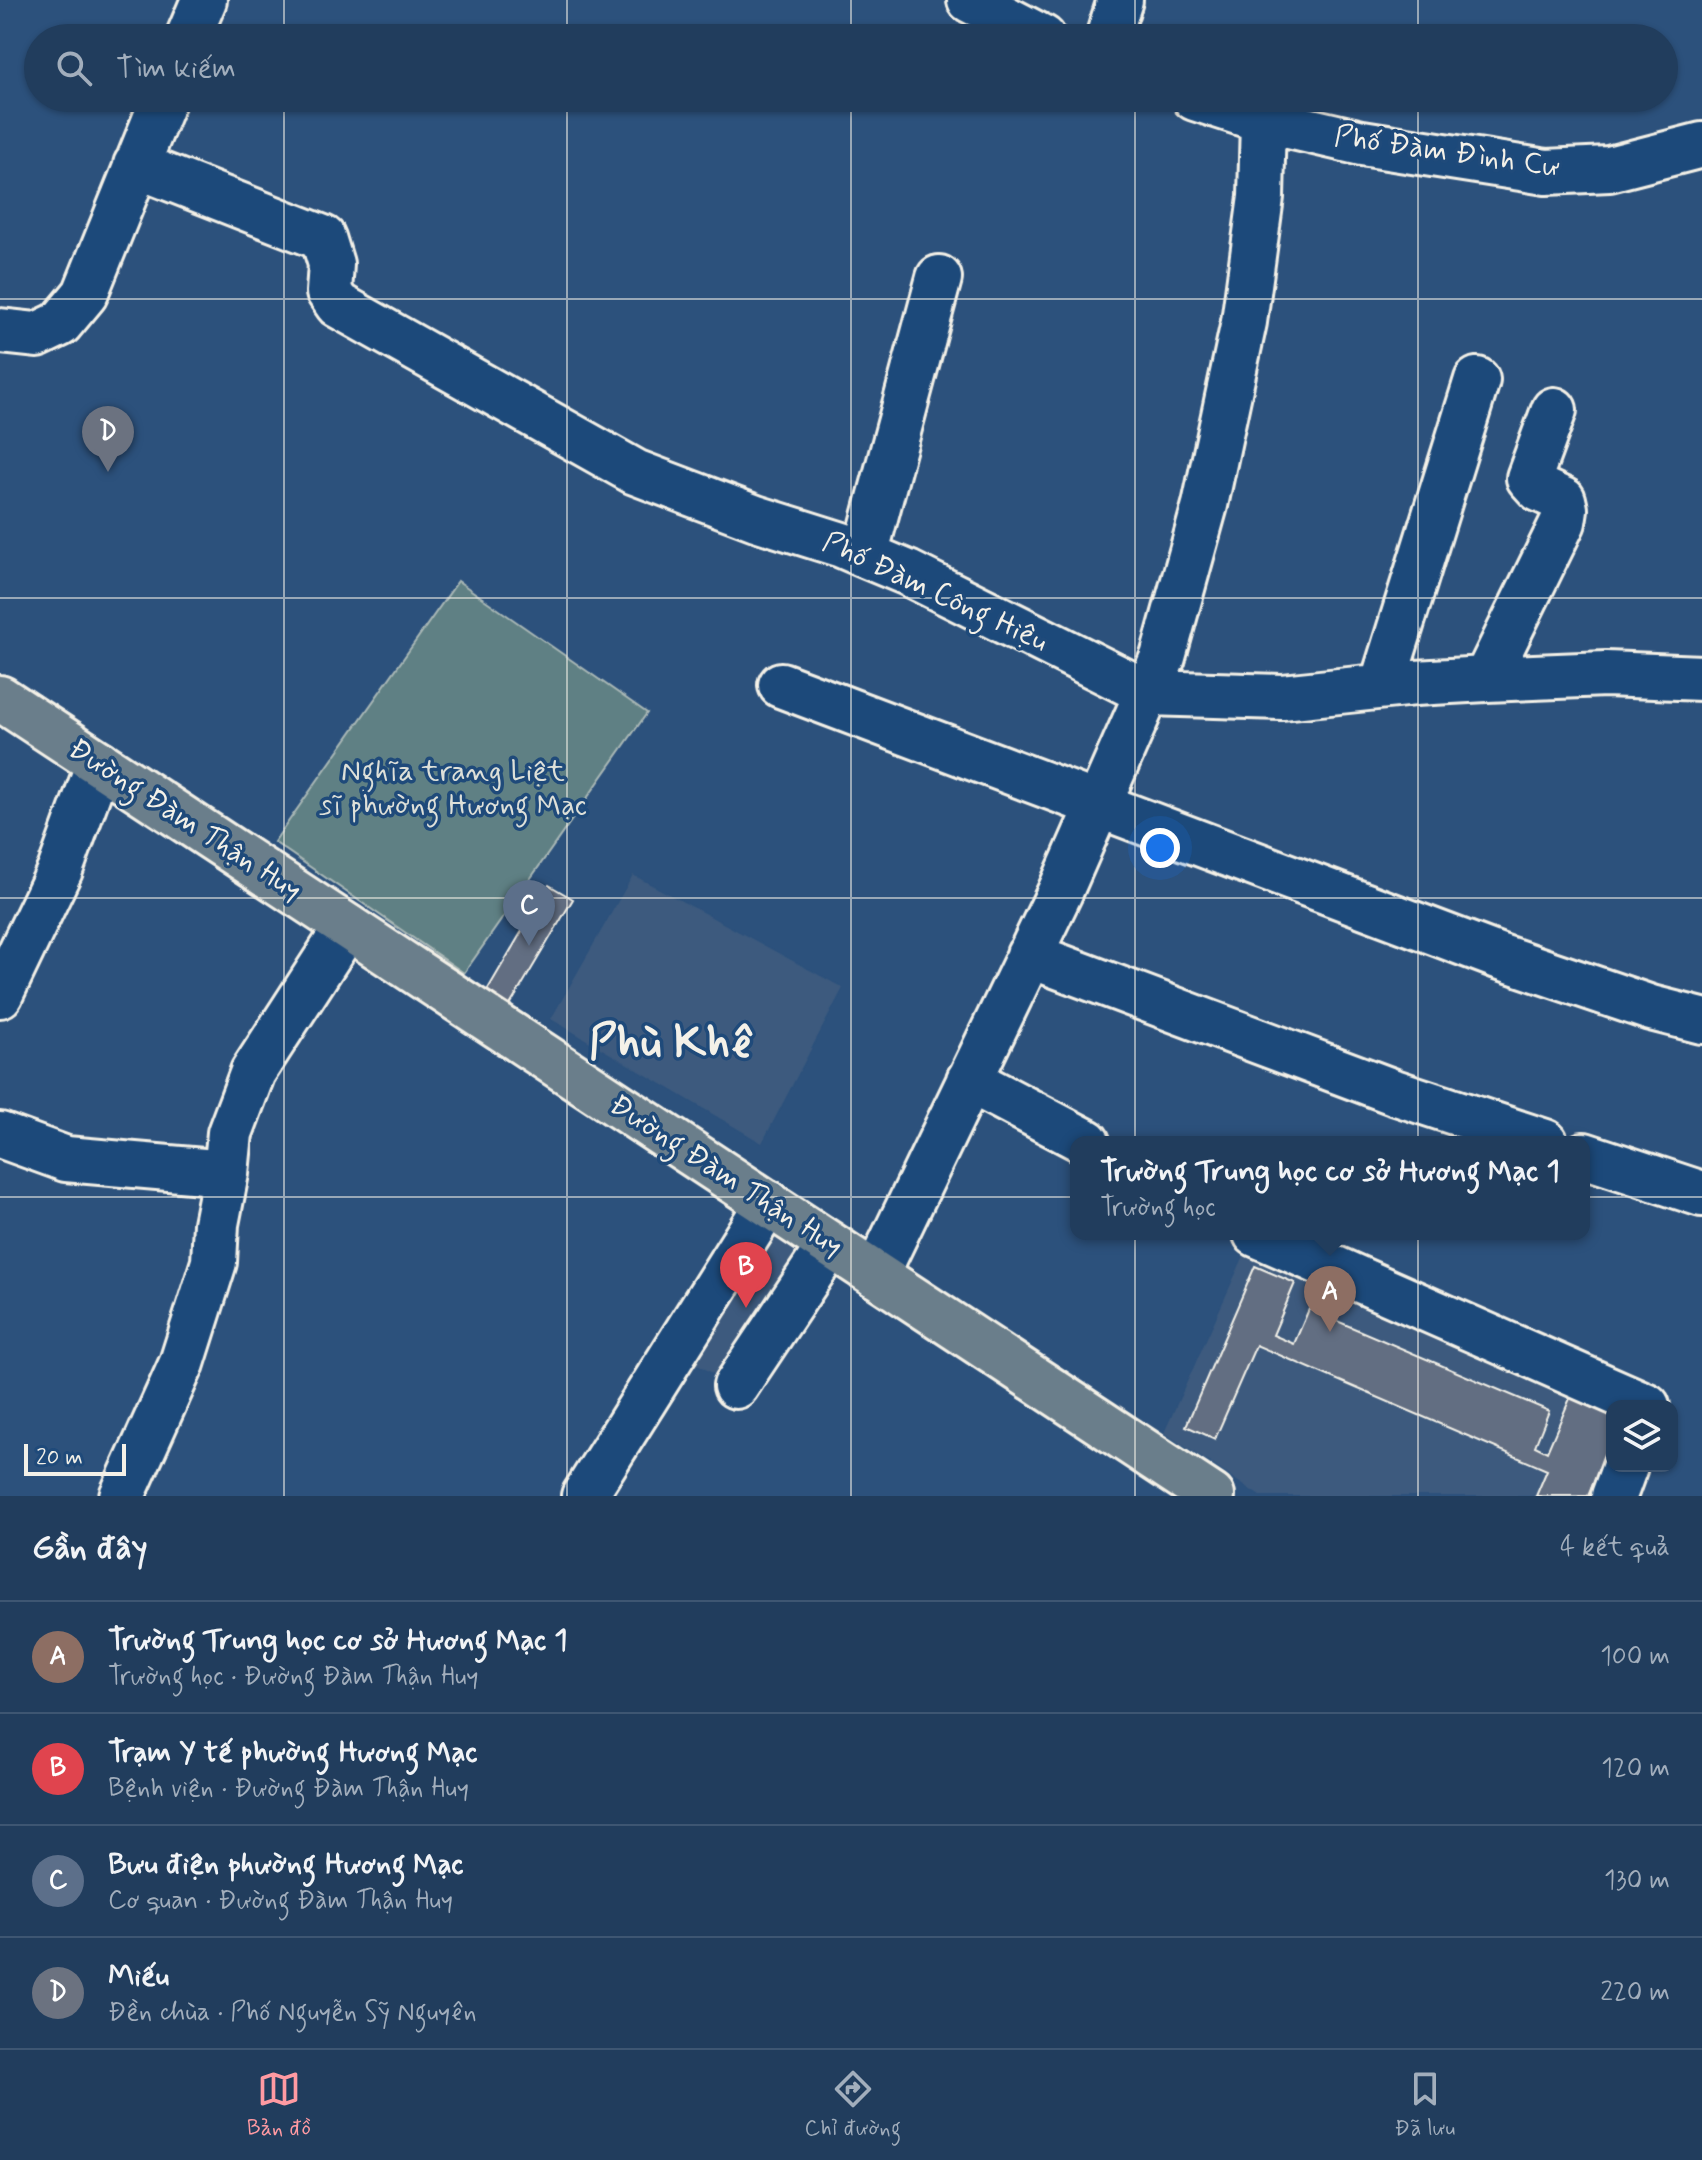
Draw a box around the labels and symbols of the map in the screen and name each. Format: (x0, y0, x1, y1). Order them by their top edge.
street label: Phố Đàm Đình Cư (1332, 117, 1562, 187)
pin: D (82, 406, 134, 472)
street label: Phố Đàm Công Hiệu (815, 523, 1054, 664)
street label: Đường Đàm Thận Huy (59, 730, 309, 913)
park label: Nghĩa trang Liệt sĩ phường Hương Mạc (319, 752, 587, 828)
your location (1140, 828, 1180, 868)
pin: C (503, 880, 555, 946)
district label: Phù Khê (589, 1014, 753, 1074)
street label: Đường Đàm Thận Huy (600, 1086, 850, 1269)
pin: B (720, 1242, 772, 1308)
pin: A (1304, 1266, 1356, 1332)
scale bar (24, 1440, 126, 1476)

